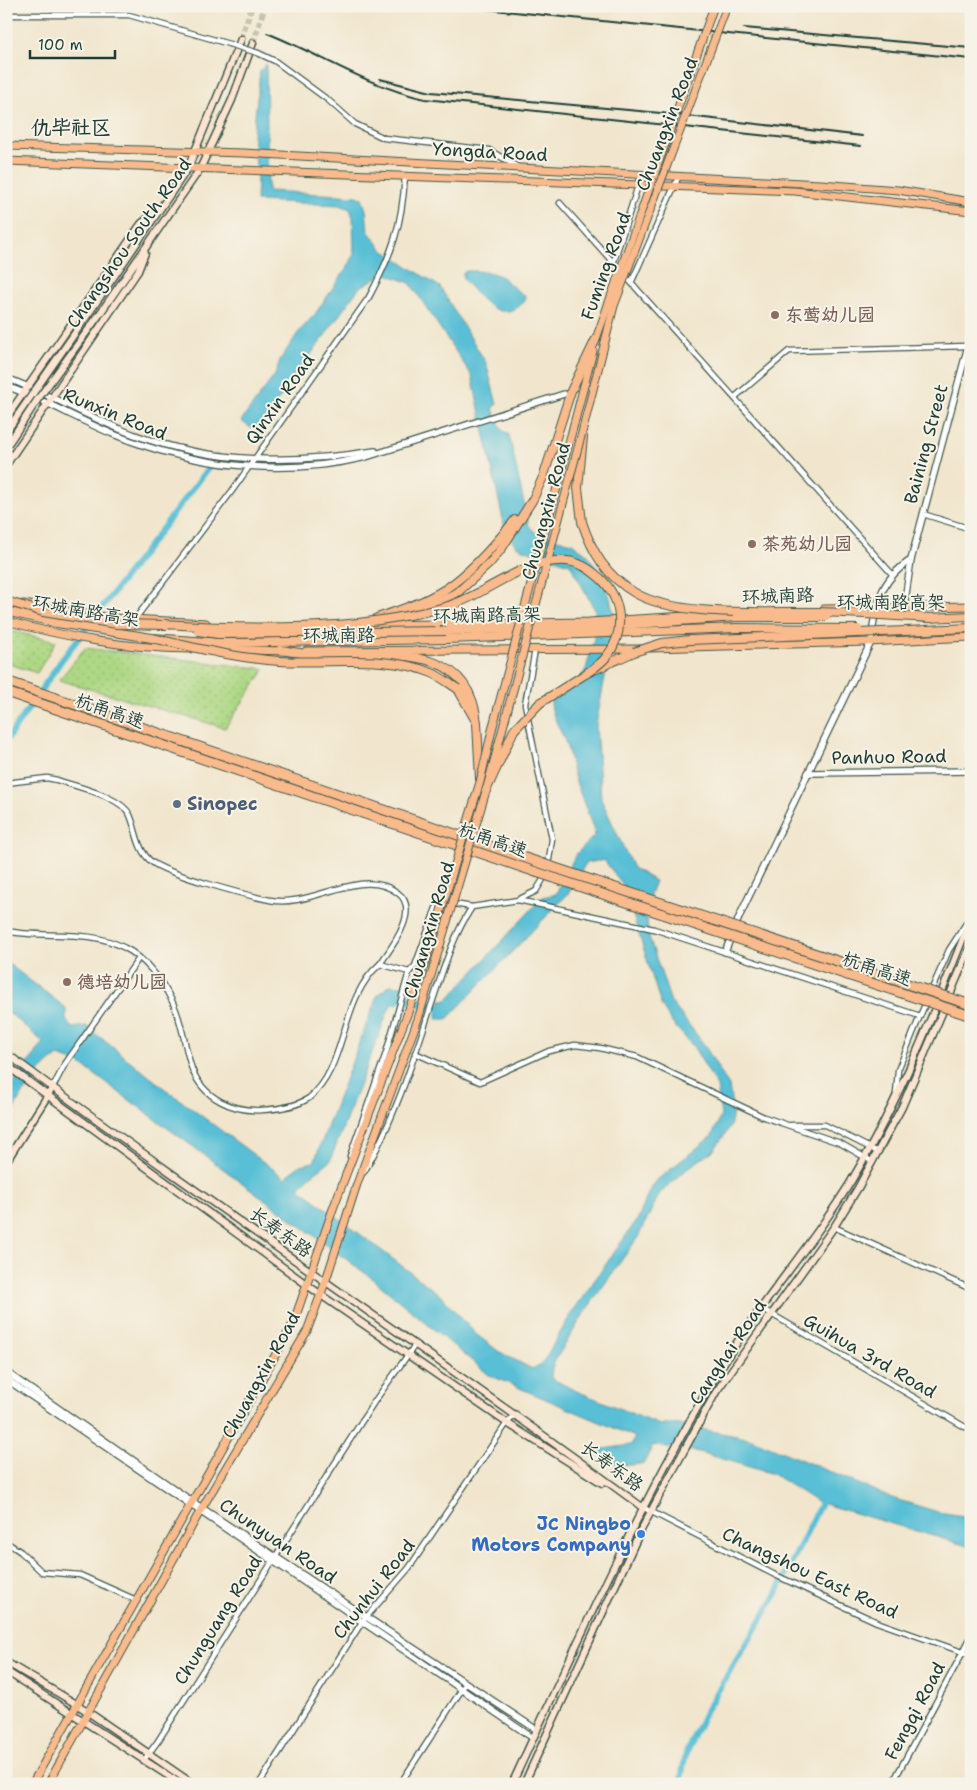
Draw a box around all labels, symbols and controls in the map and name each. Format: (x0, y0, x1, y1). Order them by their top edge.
scale bar (30, 28, 115, 60)
text: 100 m (38, 35, 83, 55)
street label: Chuangxin Road (630, 54, 704, 194)
district label: 仇毕社区 (31, 114, 111, 140)
street label: Yongda Road (432, 137, 548, 167)
street label: Changshou South Road (61, 153, 197, 333)
street label: Fuming Road (575, 209, 637, 323)
place label: 东莺幼儿园 (785, 303, 875, 327)
marker: 东莺幼儿园 (769, 309, 781, 321)
street label: Qinxin Road (240, 349, 320, 449)
street label: Baining Street (898, 381, 954, 507)
street label: Runxin Road (59, 382, 171, 446)
street label: Chuangxin Road (516, 439, 576, 583)
place label: 茶苑幼儿园 (762, 532, 852, 556)
marker: 茶苑幼儿园 (746, 538, 758, 550)
street label: 环城南路 (742, 583, 814, 609)
street label: 环城南路高架 (31, 590, 141, 632)
street label: 环城南路高架 (837, 590, 945, 614)
street label: 环城南路高架 (433, 602, 541, 628)
street label: 环城南路 (303, 623, 375, 647)
street label: 杭甬高速 (72, 688, 148, 734)
street label: Panhuo Road (831, 744, 947, 770)
place label: Sinopec (187, 792, 258, 816)
marker: Sinopec (171, 798, 183, 810)
street label: 杭甬高速 (455, 817, 531, 863)
street label: Chuangxin Road (398, 859, 460, 1001)
street label: 杭甬高速 (839, 946, 915, 992)
place label: 德培幼儿园 (77, 970, 167, 994)
marker: 德培幼儿园 (61, 976, 73, 988)
street label: 长寿东路 (245, 1201, 317, 1263)
street label: Canghai Road (684, 1295, 772, 1409)
street label: Chuangxin Road (216, 1307, 306, 1443)
street label: Guihua 3rd Road (799, 1308, 941, 1404)
street label: 长寿东路 (576, 1435, 648, 1497)
street label: Chunyuan Road (215, 1493, 341, 1589)
place label: JC Ningbo Motors Company (471, 1512, 631, 1557)
street label: Changshou East Road (718, 1522, 902, 1624)
marker: JC Ningbo Motors Company (635, 1528, 647, 1540)
street label: Chunhui Road (327, 1534, 421, 1644)
street label: Chunguang Road (168, 1551, 268, 1689)
street label: Fengqi Road (879, 1658, 951, 1764)

